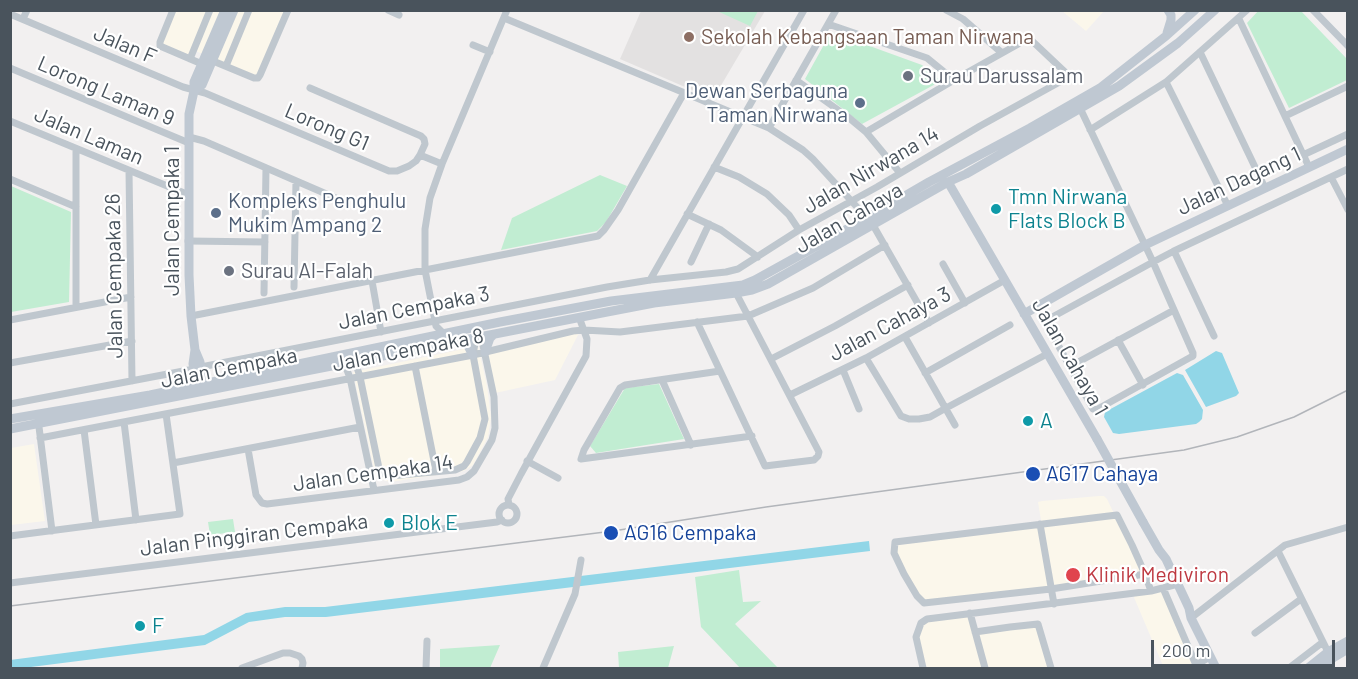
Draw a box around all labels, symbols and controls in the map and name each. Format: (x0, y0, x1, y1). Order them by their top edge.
street label: Jalan F (90, 21, 160, 69)
place label: Sekolah Kebangsaan Taman Nirwana (701, 24, 1034, 50)
marker: Sekolah Kebangsaan Taman Nirwana (682, 30, 696, 44)
street label: Lorong Laman 9 (34, 51, 178, 131)
place label: Surau Darussalam (920, 63, 1083, 89)
marker: Surau Darussalam (901, 69, 915, 83)
place label: Dewan Serbaguna Taman Nirwana (685, 78, 848, 128)
marker: Dewan Serbaguna Taman Nirwana (853, 96, 867, 110)
street label: Lorong G1 (281, 98, 373, 156)
street label: Jalan Laman (31, 102, 147, 170)
street label: Jalan Nirwana 14 (799, 121, 943, 219)
street label: Jalan Dagang 1 (1173, 141, 1305, 221)
street label: Jalan Cempaka 1 (159, 146, 185, 296)
street label: Jalan Cahaya (791, 177, 907, 259)
place label: Tmn Nirwana Flats Block B (1008, 184, 1127, 234)
place label: Kompleks Penghulu Mukim Ampang 2 (228, 188, 406, 238)
street label: Jalan Cempaka 26 (100, 193, 128, 359)
marker: Tmn Nirwana Flats Block B (989, 202, 1003, 216)
marker: Kompleks Penghulu Mukim Ampang 2 (209, 206, 223, 220)
place label: Surau Al-Falah (241, 258, 373, 284)
marker: Surau Al-Falah (222, 264, 236, 278)
street label: Jalan Cempaka 3 (336, 281, 492, 335)
street label: Jalan Cahaya 3 (825, 281, 955, 367)
street label: Jalan Cahaya 1 (1026, 294, 1114, 420)
street label: Jalan Cempaka 8 (330, 323, 486, 377)
street label: Jalan Cempaka (159, 342, 299, 394)
place label: A (1040, 408, 1053, 434)
marker: A (1021, 414, 1035, 428)
street label: Jalan Cempaka 14 (291, 449, 455, 497)
place label: AG17 Cahaya (1046, 461, 1158, 487)
marker: AG17 Cahaya (1024, 465, 1042, 483)
street label: Jalan Pinggiran Cempaka (139, 509, 369, 561)
place label: Blok E (401, 510, 458, 536)
marker: Blok E (382, 516, 396, 530)
place label: AG16 Cempaka (624, 520, 756, 546)
marker: AG16 Cempaka (602, 524, 620, 542)
place label: Klinik Mediviron (1086, 562, 1229, 588)
marker: Klinik Mediviron (1064, 566, 1082, 584)
place label: F (152, 613, 164, 639)
marker: F (133, 619, 147, 633)
scale bar (1154, 628, 1338, 666)
text: 200 m (1162, 639, 1210, 661)

